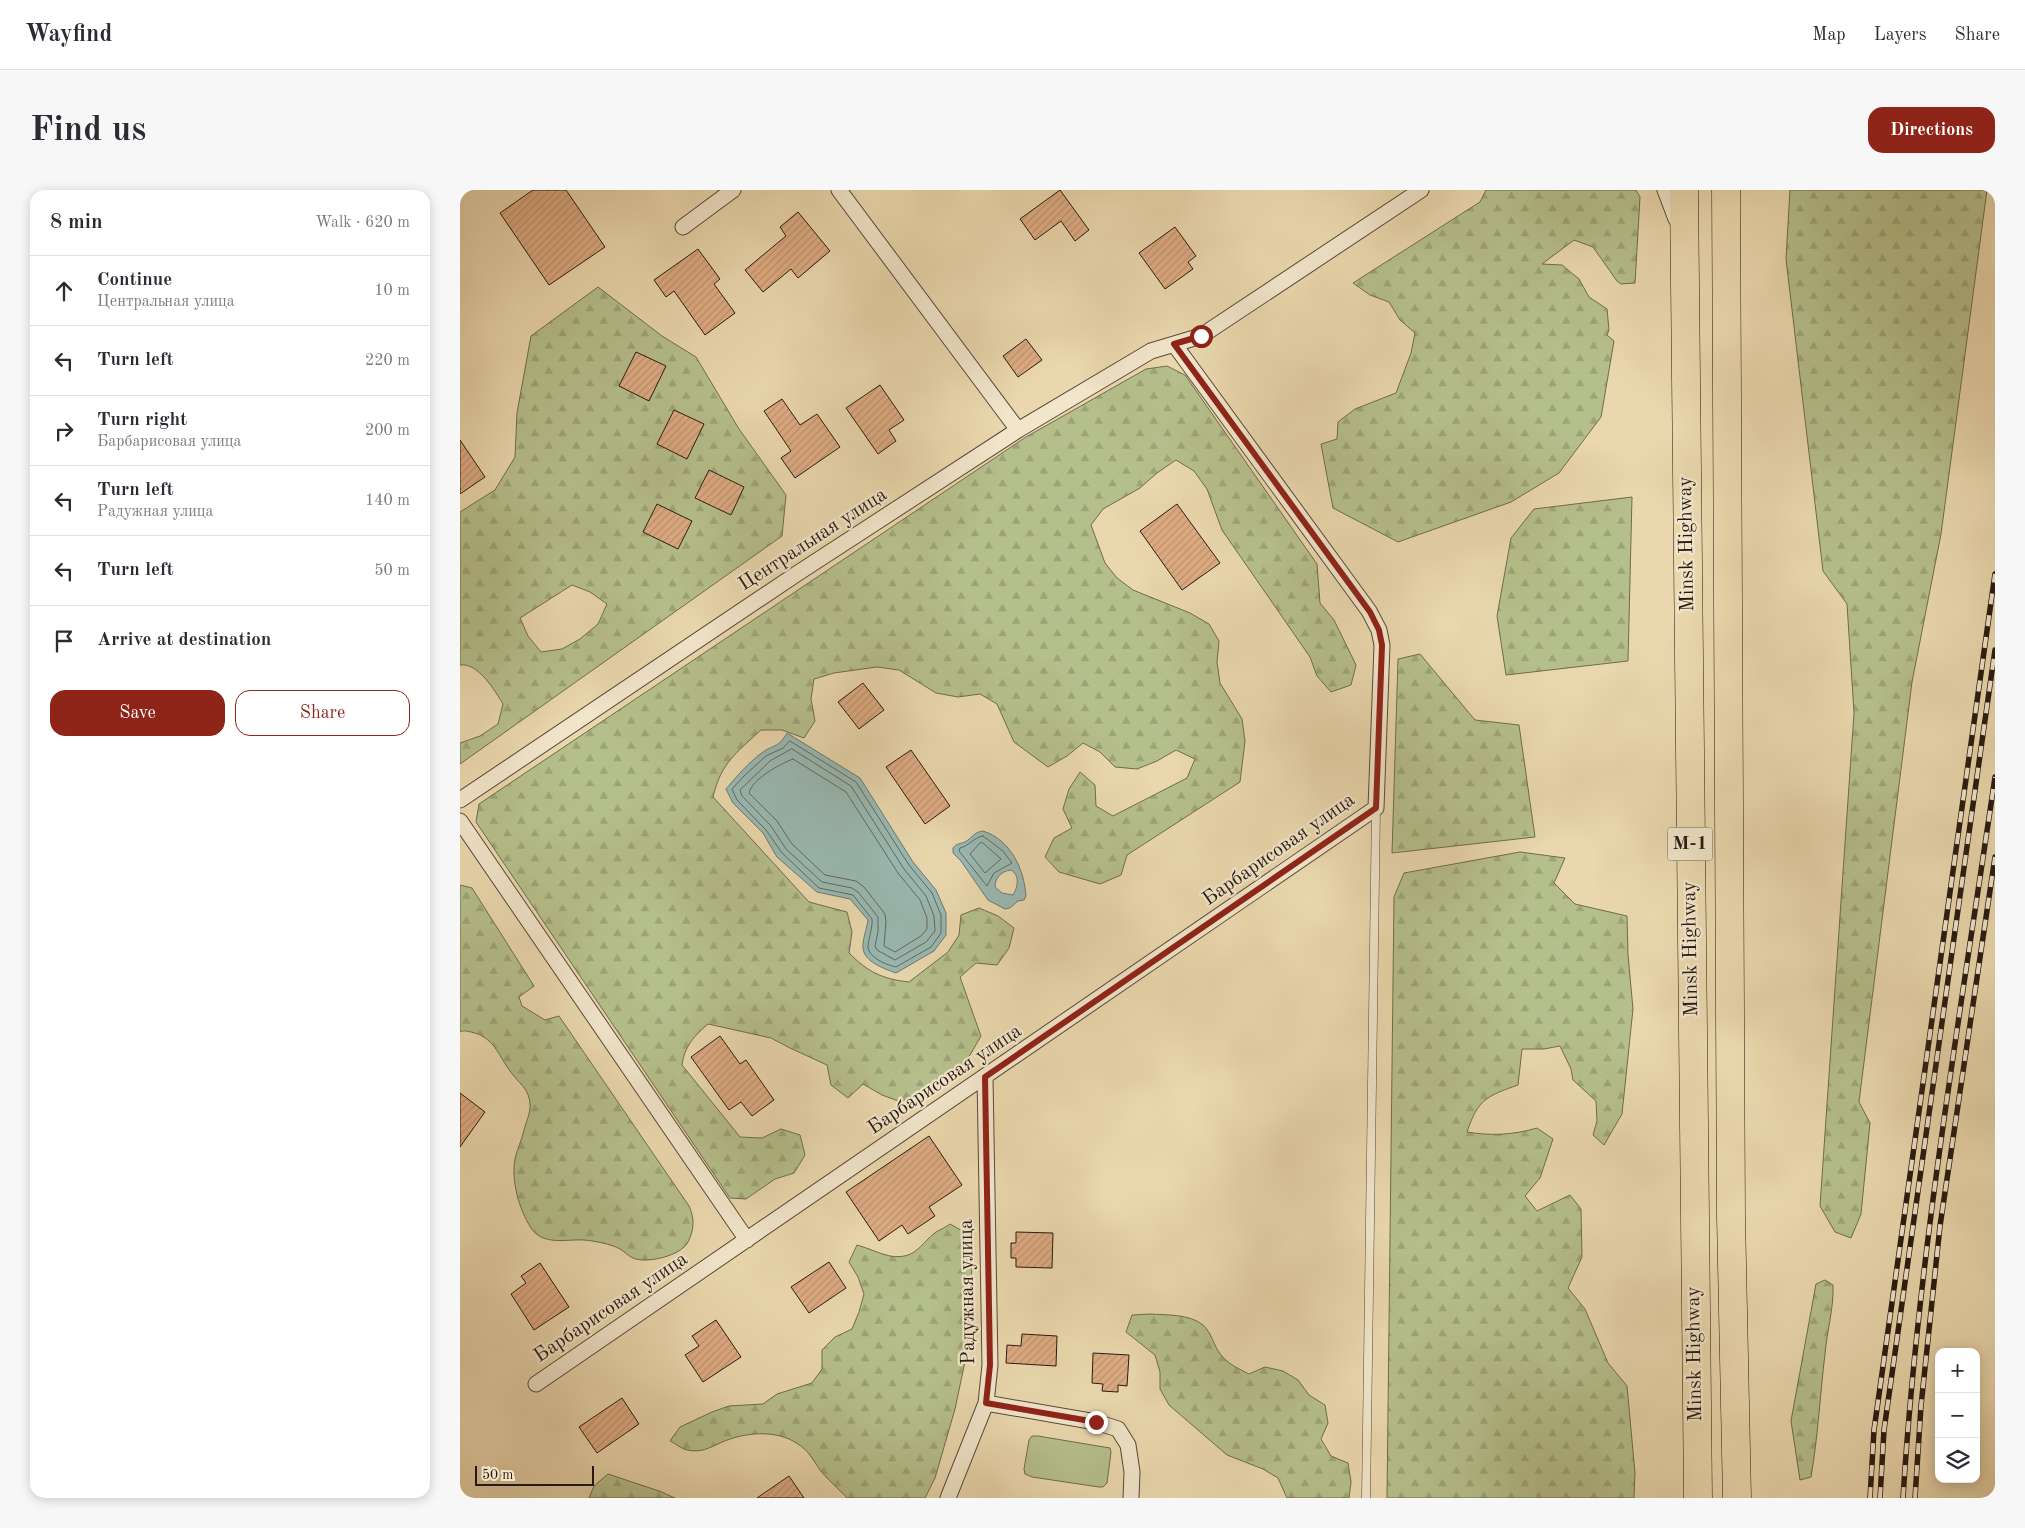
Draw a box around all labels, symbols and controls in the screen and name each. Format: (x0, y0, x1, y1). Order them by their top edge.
text: Wayfind (25, 23, 112, 47)
text: Map (1812, 26, 1846, 44)
text: Layers (1874, 26, 1926, 44)
text: Share (1954, 26, 2000, 44)
button: Directions (1868, 107, 1995, 153)
text: Find us (30, 113, 146, 148)
text: 8 min (50, 212, 103, 233)
text: Walk · 620 m (315, 215, 410, 231)
text: Continue (97, 271, 172, 290)
icon: ahead (50, 277, 78, 305)
text: 10 m (374, 283, 410, 299)
text: Центральная улица (97, 294, 235, 310)
route start (1190, 325, 1213, 348)
icon: left (50, 347, 78, 375)
text: Turn left (97, 351, 174, 370)
text: 220 m (365, 353, 410, 369)
text: Turn right (97, 411, 187, 430)
icon: right (50, 417, 78, 445)
text: 200 m (365, 423, 410, 439)
text: Барбарисовая улица (97, 434, 241, 450)
street label: Minsk Highway (1676, 476, 1698, 612)
text: Turn left (97, 481, 174, 500)
street label: Центральная улица (735, 485, 891, 595)
icon: left (50, 487, 78, 515)
text: 140 m (365, 493, 410, 509)
text: Радужная улица (97, 504, 213, 520)
icon: left (50, 557, 78, 585)
text: Turn left (97, 561, 174, 580)
text: 50 m (374, 563, 410, 579)
icon: arrive (50, 627, 78, 655)
text: Arrive at destination (97, 631, 271, 650)
button: Save (50, 690, 225, 736)
button: Share (235, 690, 410, 736)
street label: Барбарисовая улица (1199, 790, 1359, 910)
road number: М-1 (1668, 828, 1712, 861)
street label: Minsk Highway (1680, 881, 1702, 1017)
street label: Барбарисовая улица (865, 1021, 1026, 1139)
street label: Радужная улица (957, 1219, 979, 1365)
street label: Барбарисовая улица (531, 1249, 692, 1367)
street label: Minsk Highway (1684, 1286, 1706, 1422)
map controls (1935, 1348, 1980, 1483)
button: + (1935, 1348, 1980, 1393)
button: − (1935, 1393, 1980, 1438)
route end (1085, 1411, 1108, 1434)
button: layers (1935, 1438, 1980, 1483)
scale bar (475, 1463, 594, 1486)
text: 50 m (482, 1468, 513, 1482)

